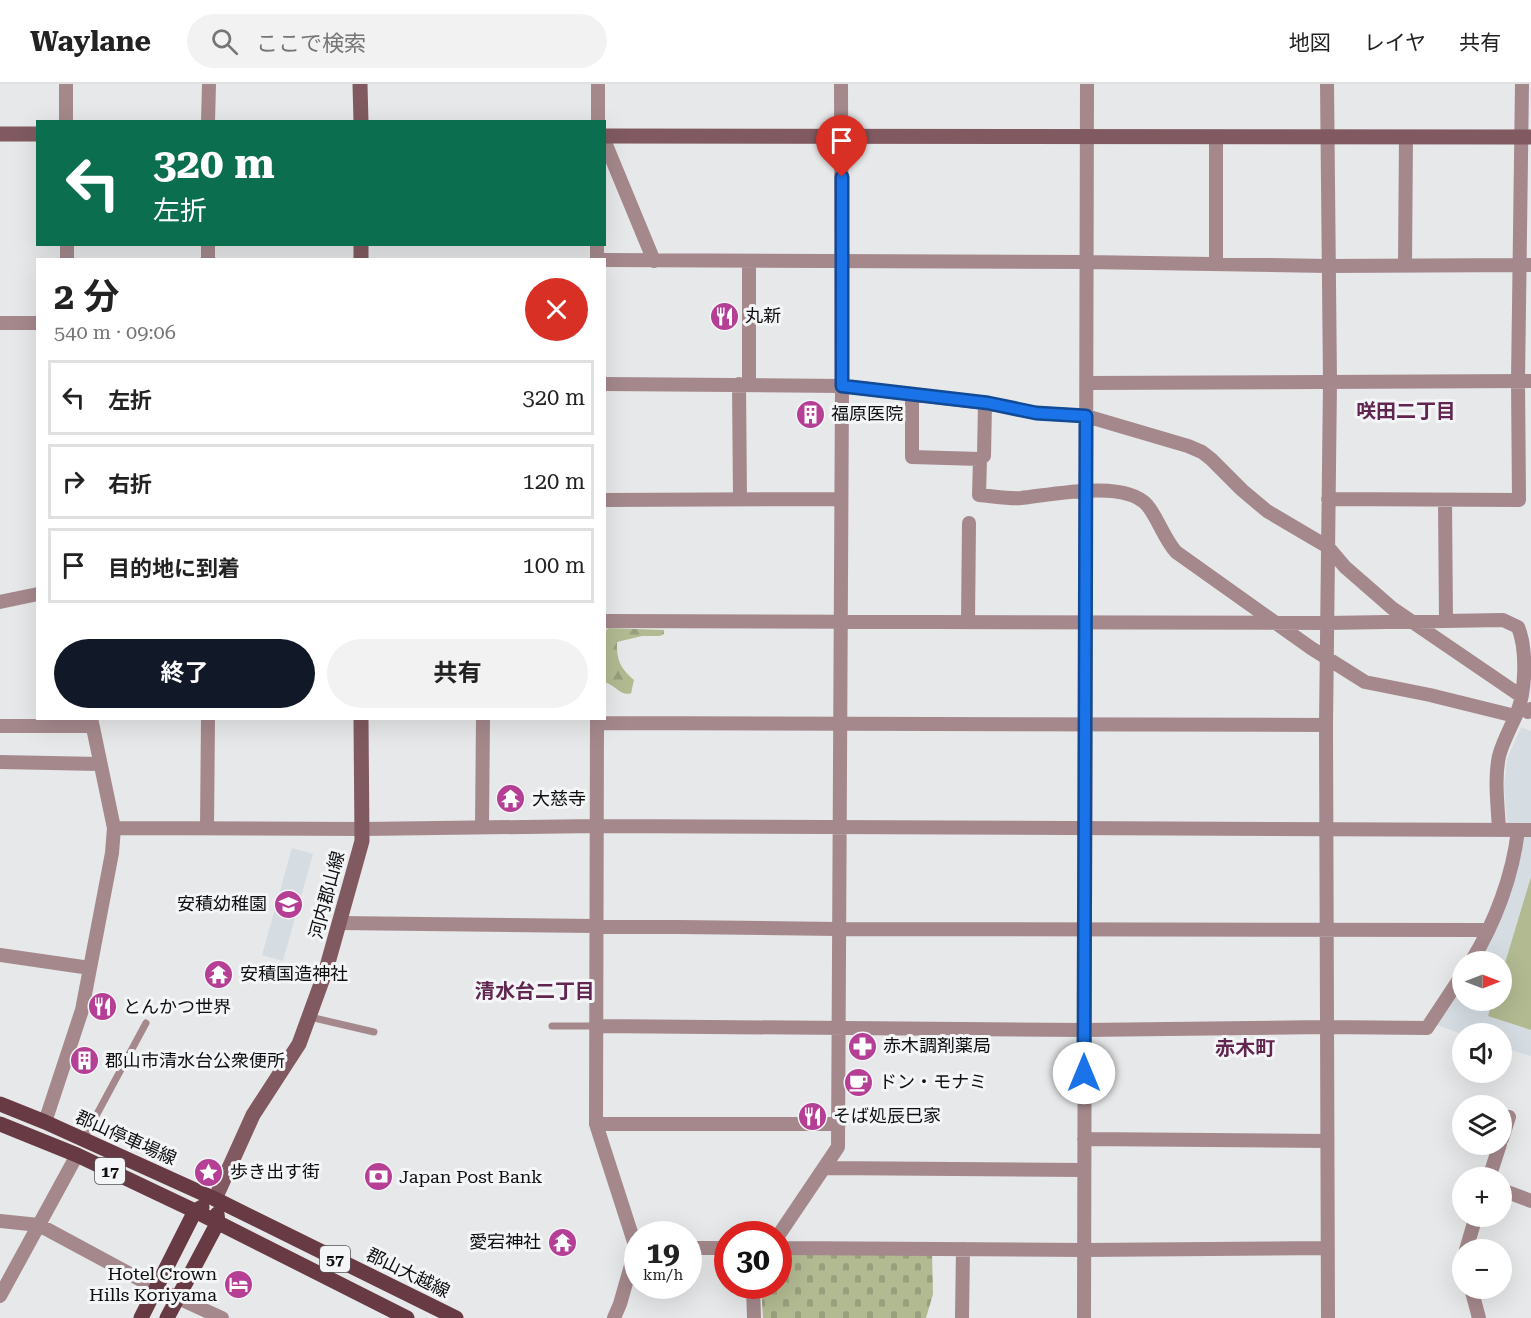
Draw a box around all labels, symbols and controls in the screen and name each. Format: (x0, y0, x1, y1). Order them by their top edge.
search box (187, 14, 607, 68)
text: Waylane (30, 25, 151, 58)
icon: search (208, 25, 241, 58)
text: ここで検索 (256, 31, 366, 56)
text: 地図 (1289, 31, 1331, 55)
text: レイヤ (1364, 31, 1426, 55)
text: 共有 (1459, 31, 1501, 55)
pin (816, 115, 867, 177)
icon: arrive (825, 124, 858, 157)
text: 320 m (153, 139, 275, 188)
icon: left (54, 144, 132, 222)
text: 左折 (153, 195, 207, 227)
text: 2 分 (54, 276, 119, 318)
button: close (525, 278, 588, 341)
restaurant icon: 丸新 (708, 300, 740, 332)
place label: 丸新 (745, 305, 781, 326)
text: 540 m · 09:06 (54, 320, 176, 344)
icon: left (57, 381, 90, 414)
text: 320 m (522, 385, 585, 410)
text: 左折 (108, 388, 152, 413)
building icon: 福原医院 (794, 398, 826, 430)
district label: 咲田二丁目 (1356, 399, 1456, 423)
place label: 福原医院 (831, 403, 903, 424)
icon: right (57, 465, 90, 498)
text: 120 m (522, 469, 585, 494)
text: 右折 (108, 472, 152, 497)
icon: arrive (57, 549, 90, 582)
text: 100 m (522, 553, 585, 578)
text: 目的地に到着 (108, 556, 240, 581)
button: 終了 (54, 639, 315, 708)
button: 共有 (327, 639, 588, 708)
temple icon: 大慈寺 (495, 783, 527, 815)
place label: 大慈寺 (532, 788, 586, 809)
street label: 河内郡山線 (305, 849, 348, 941)
school or university icon: 安積幼稚園 (272, 888, 304, 920)
place label: 安積幼稚園 (177, 893, 267, 914)
north arrow (1452, 951, 1512, 1011)
map controls (1452, 951, 1512, 1299)
temple icon: 安積国造神社 (203, 958, 235, 990)
place label: 安積国造神社 (240, 963, 348, 984)
district label: 清水台二丁目 (475, 979, 595, 1003)
restaurant icon: とんかつ世界 (86, 991, 118, 1023)
place label: とんかつ世界 (123, 996, 231, 1017)
button: sound (1452, 1023, 1512, 1083)
pharmacy icon: 赤木調剤薬局 (846, 1030, 878, 1062)
place label: 赤木調剤薬局 (883, 1035, 991, 1056)
district label: 赤木町 (1215, 1036, 1275, 1060)
position arrow (1052, 1041, 1116, 1105)
building icon: 郡山市清水台公衆便所 (68, 1045, 100, 1077)
place label: 郡山市清水台公衆便所 (105, 1050, 285, 1071)
cafe icon: ドン・モナミ (842, 1066, 874, 1098)
place label: ドン・モナミ (879, 1071, 987, 1092)
button: layers (1452, 1095, 1512, 1155)
restaurant icon: そば処辰巳家 (796, 1100, 828, 1132)
place label: そば処辰巳家 (833, 1105, 941, 1126)
street label: 郡山停車場線 (73, 1106, 180, 1169)
place icon: 歩き出す街 (193, 1156, 225, 1188)
road number: 17 (95, 1158, 125, 1184)
place label: 歩き出す街 (230, 1161, 320, 1182)
bank icon: Japan Post Bank (362, 1161, 394, 1193)
place label: Japan Post Bank (399, 1166, 543, 1187)
button: + (1452, 1167, 1512, 1227)
speed limit sign: 30 (714, 1221, 792, 1299)
temple icon: 愛宕神社 (546, 1226, 578, 1258)
place label: 愛宕神社 (469, 1231, 541, 1252)
text: 19 (646, 1235, 680, 1270)
button: − (1452, 1239, 1512, 1299)
street label: 郡山大越線 (363, 1243, 453, 1302)
road number: 57 (320, 1246, 350, 1272)
place label: Hotel Crown Hills Koriyama (89, 1263, 217, 1305)
text: km/h (643, 1266, 683, 1284)
hotel icon: Hotel Crown Hills Koriyama (222, 1268, 254, 1300)

